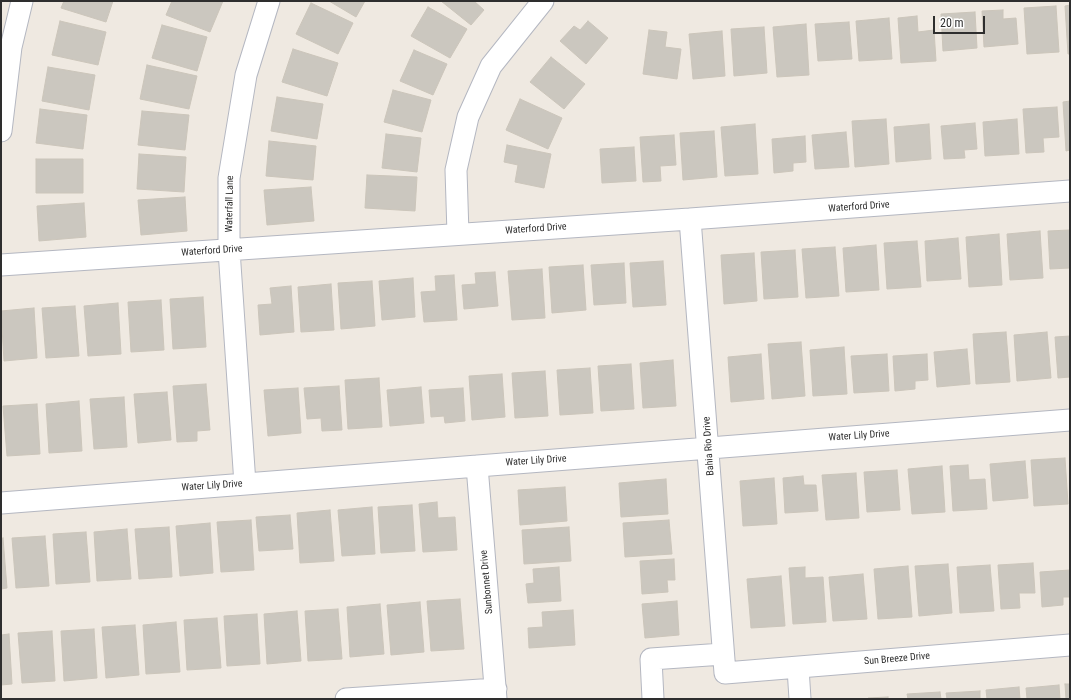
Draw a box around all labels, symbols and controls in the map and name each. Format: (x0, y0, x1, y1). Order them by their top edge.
scale bar (935, 8, 987, 34)
text: 20 m (940, 16, 964, 30)
street label: Waterfall Lane (224, 175, 236, 233)
street label: Waterford Drive (828, 199, 890, 215)
street label: Waterford Drive (505, 221, 567, 237)
street label: Waterford Drive (181, 243, 243, 259)
street label: Bahia Rio Drive (701, 416, 717, 476)
street label: Water Lily Drive (828, 428, 890, 444)
street label: Water Lily Drive (505, 453, 567, 469)
street label: Water Lily Drive (181, 478, 243, 494)
street label: Sunbonnet Drive (478, 549, 496, 615)
street label: Sun Breeze Drive (864, 650, 930, 668)

